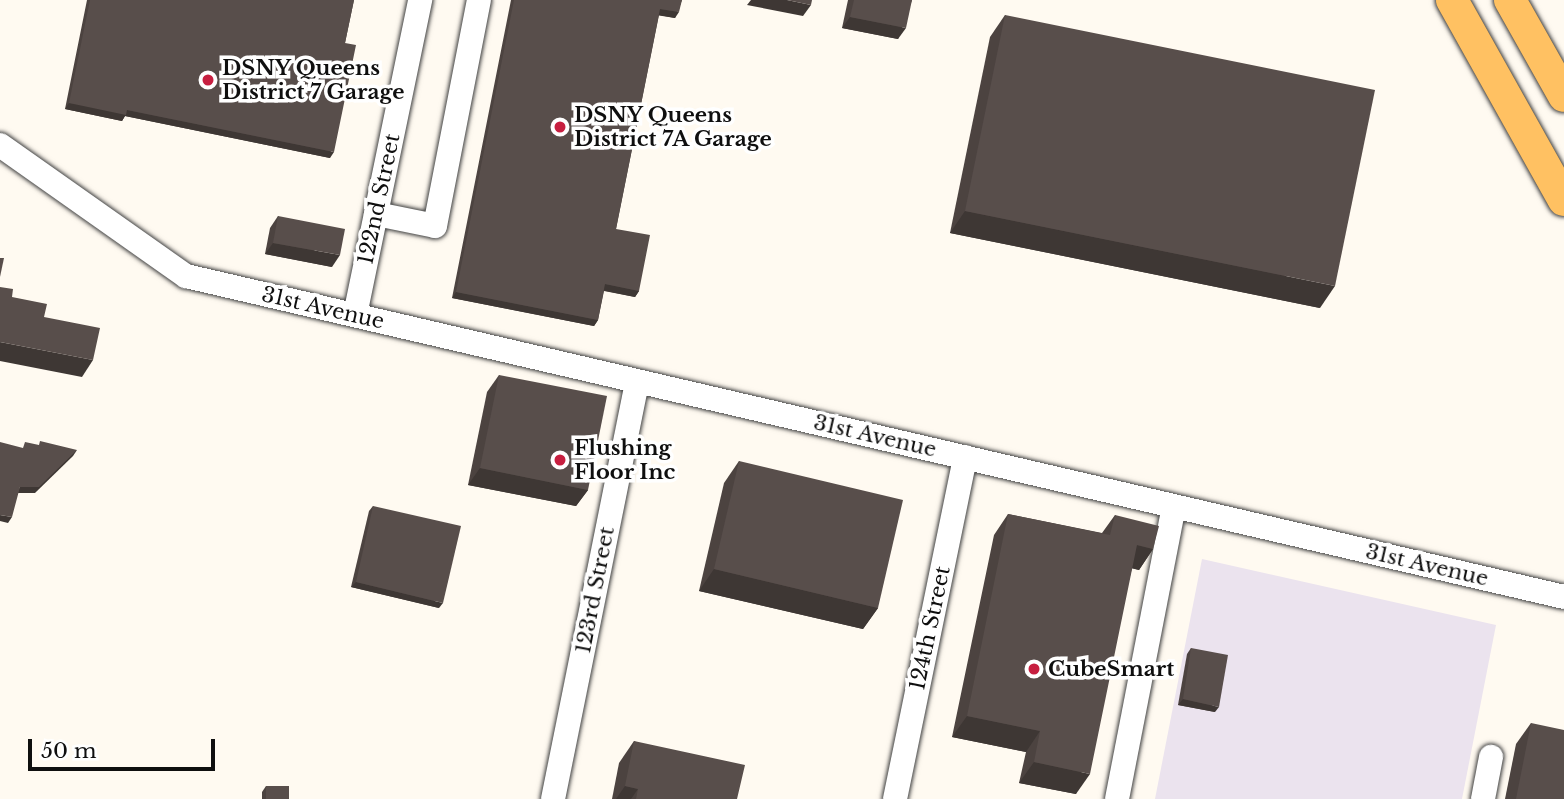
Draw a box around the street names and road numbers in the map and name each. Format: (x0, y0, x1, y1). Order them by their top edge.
street label: 122nd Street (353, 131, 405, 267)
street label: 31st Avenue (259, 282, 387, 334)
street label: 31st Avenue (811, 410, 939, 462)
street label: 123rd Street (570, 525, 620, 655)
street label: 31st Avenue (1363, 539, 1491, 591)
street label: 124th Street (905, 564, 955, 692)

